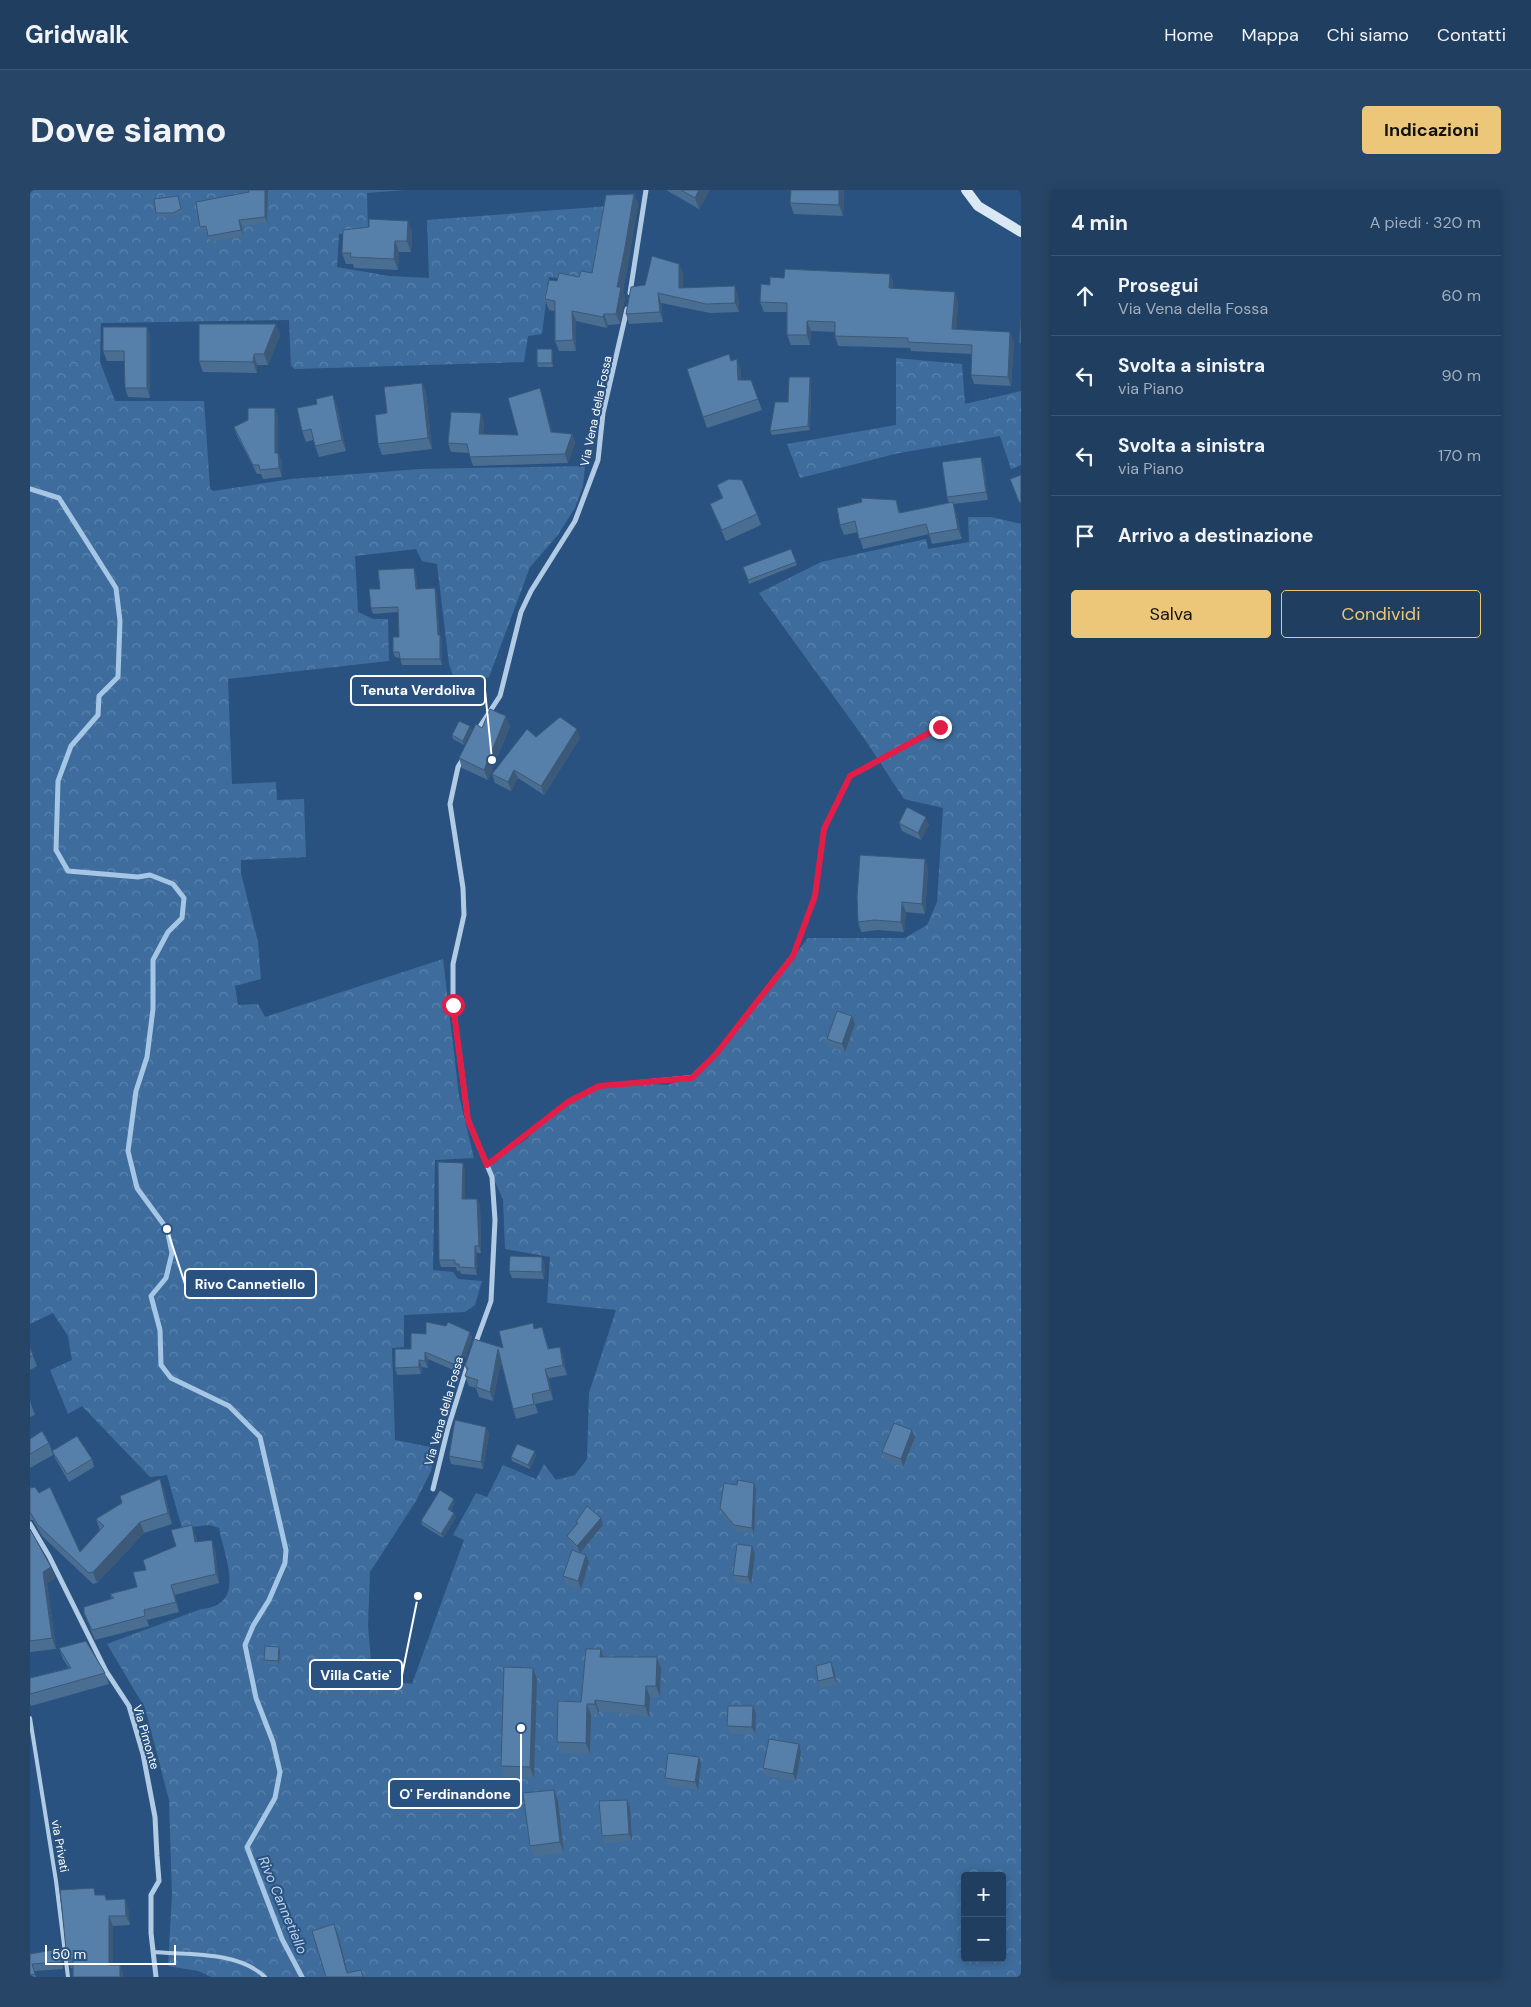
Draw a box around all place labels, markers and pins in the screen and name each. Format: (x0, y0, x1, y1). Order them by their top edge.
callout: Tenuta Verdoliva (351, 676, 485, 705)
callout: Rivo Cannetiello (185, 1269, 316, 1298)
callout: Villa Catie' (310, 1660, 402, 1689)
callout: O' Ferdinandone (389, 1779, 521, 1808)

